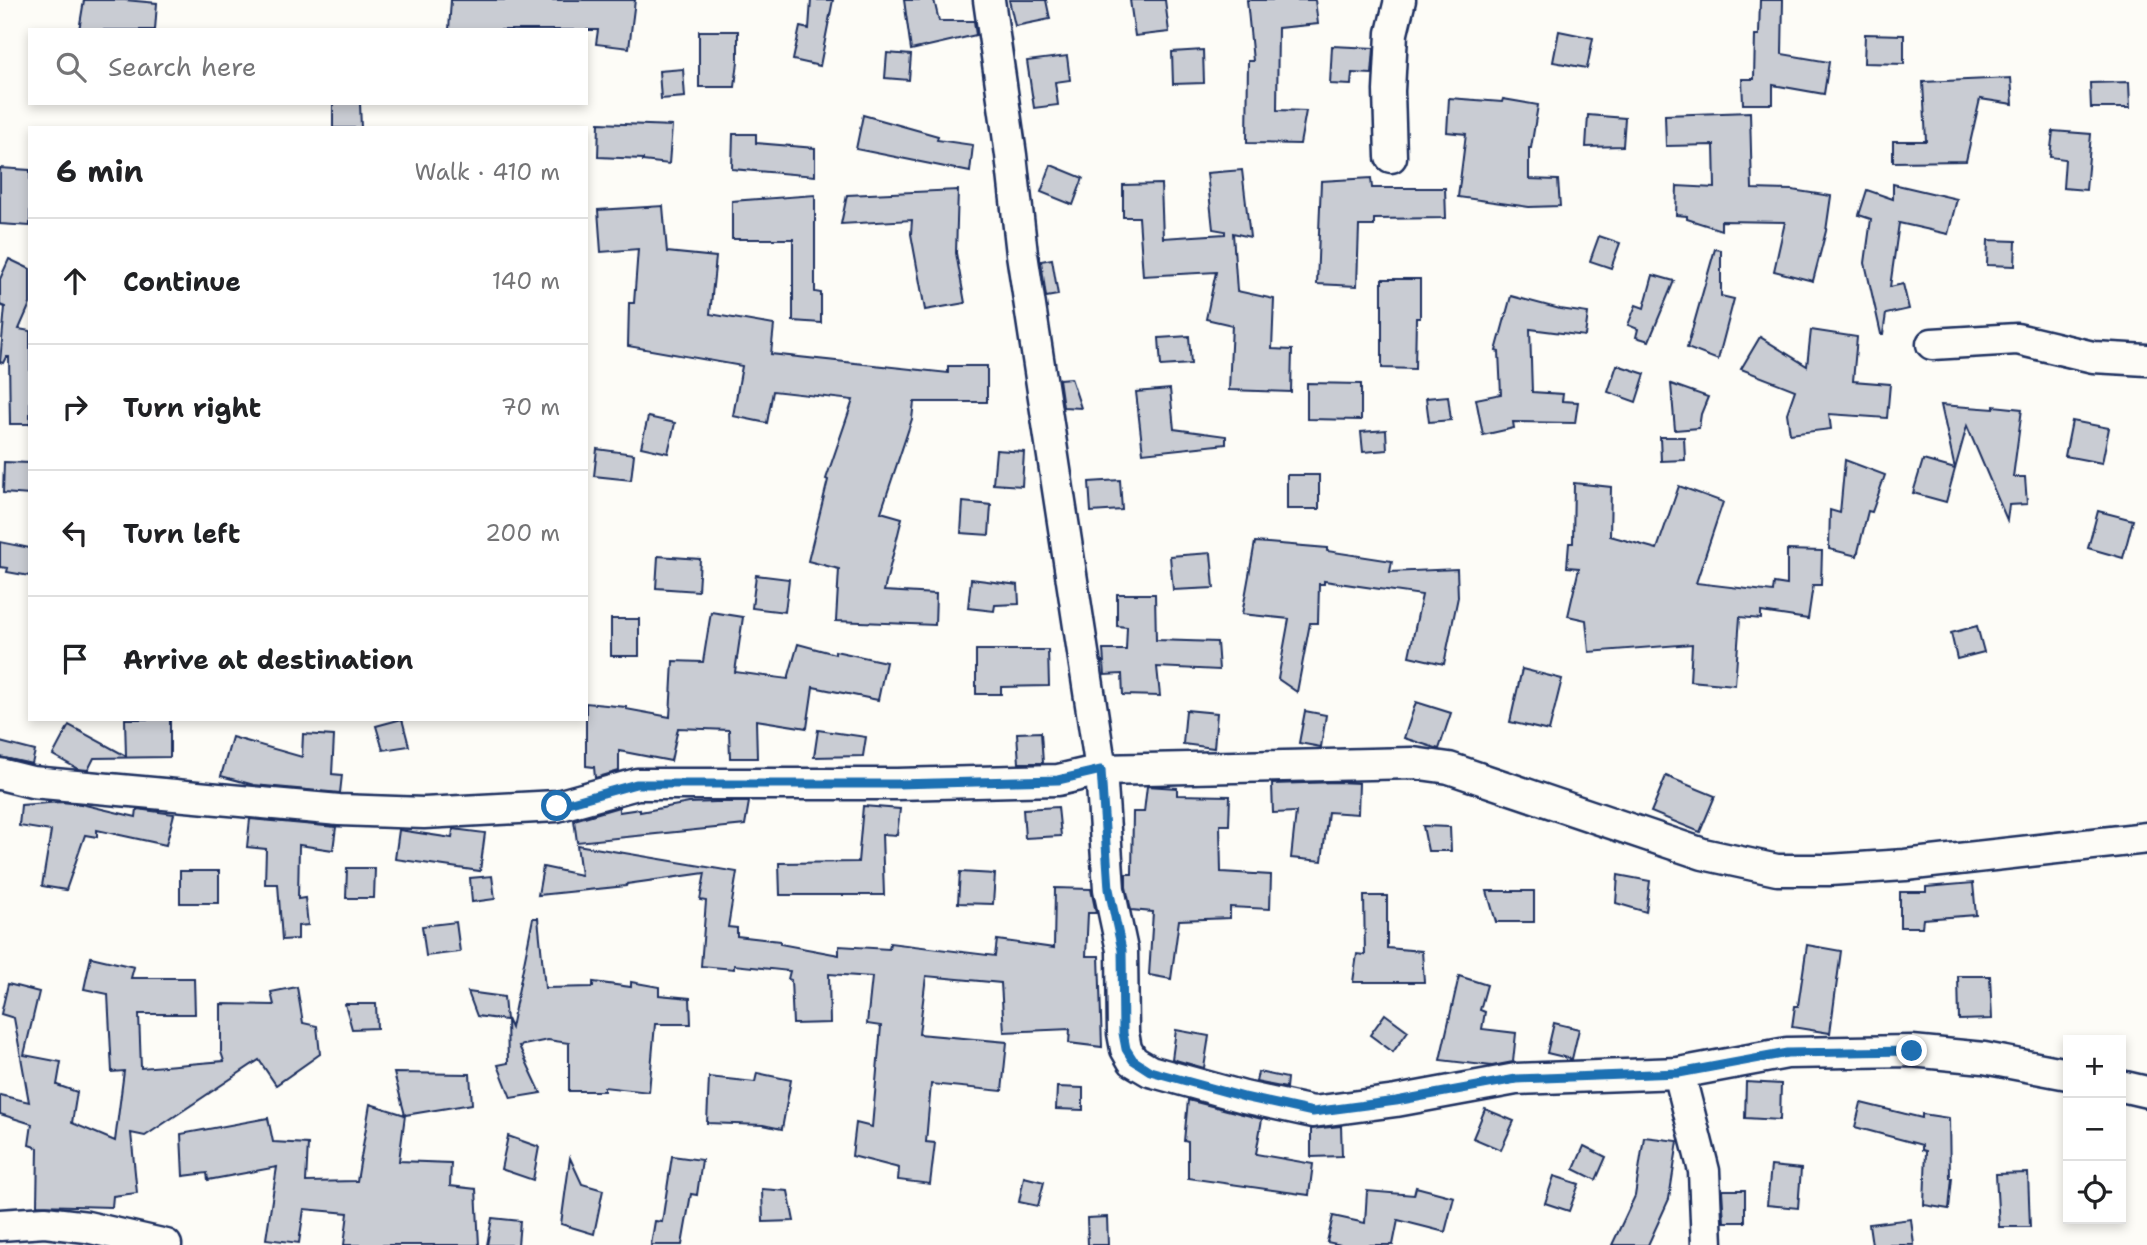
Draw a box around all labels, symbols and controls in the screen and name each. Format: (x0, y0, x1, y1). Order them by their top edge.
search box (28, 28, 588, 105)
icon: search (52, 48, 90, 86)
text: Search here (108, 49, 257, 84)
text: 6 min (56, 151, 143, 192)
text: Walk · 410 m (415, 157, 560, 187)
icon: ahead (56, 262, 94, 300)
text: Continue (123, 264, 241, 299)
text: 140 m (492, 266, 560, 296)
icon: right (56, 388, 94, 426)
text: Turn right (123, 390, 261, 425)
text: 70 m (501, 392, 560, 422)
icon: left (56, 514, 94, 552)
text: Turn left (123, 516, 240, 551)
text: 200 m (485, 518, 560, 548)
icon: arrive (56, 640, 94, 678)
text: Arrive at destination (123, 642, 413, 677)
route start (541, 790, 572, 821)
route end (1896, 1035, 1927, 1066)
map controls (2063, 1035, 2126, 1224)
button: + (2063, 1035, 2126, 1098)
button: − (2063, 1098, 2126, 1161)
button: locate (2063, 1161, 2126, 1224)

